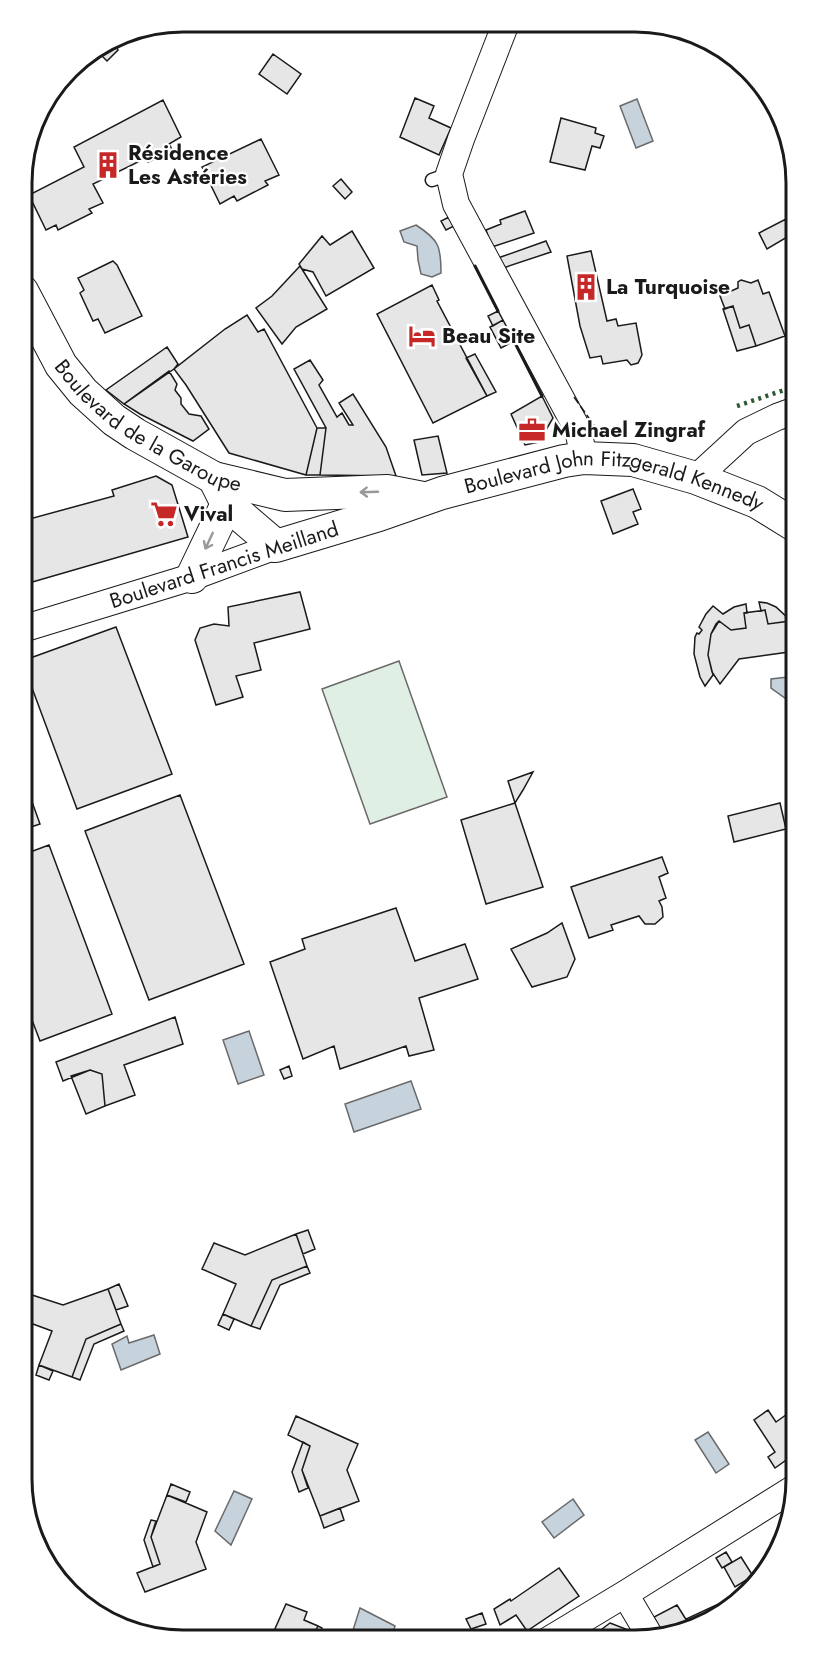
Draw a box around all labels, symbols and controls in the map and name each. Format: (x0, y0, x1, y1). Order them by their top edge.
place label: Résidence Les Astéries (128, 138, 247, 192)
building icon: Résidence Les Astéries (93, 150, 123, 180)
building icon: La Turquoise (571, 272, 601, 302)
place label: La Turquoise (606, 272, 730, 302)
hotel icon: Beau Site (407, 321, 437, 351)
place label: Beau Site (442, 321, 535, 351)
street label: Boulevard de la Garoupe (47, 353, 245, 499)
office icon: Michael Zingraf (517, 415, 547, 445)
place label: Michael Zingraf (552, 415, 706, 445)
street label: Boulevard John Fitzgerald Kennedy (461, 443, 771, 518)
one-way arrow (359, 486, 379, 497)
supermarket icon: Vival (149, 499, 179, 529)
place label: Vival (183, 499, 233, 529)
street label: Boulevard Francis Meilland (106, 514, 342, 616)
one-way arrow (203, 531, 215, 549)

